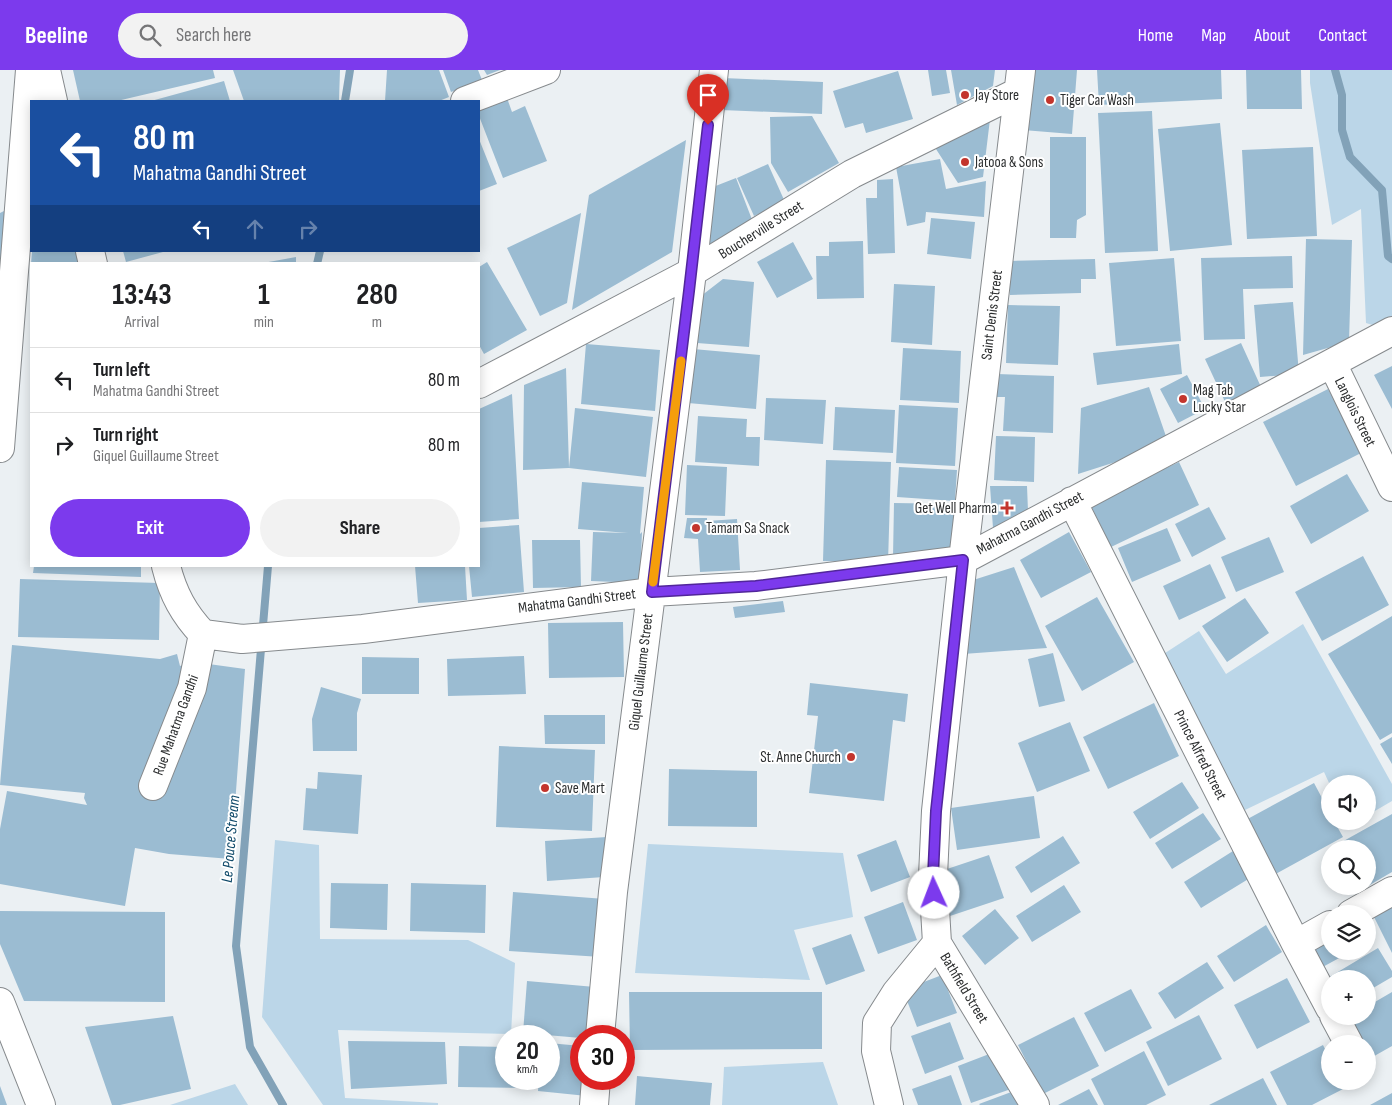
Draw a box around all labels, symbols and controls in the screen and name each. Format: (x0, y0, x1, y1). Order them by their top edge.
search box (118, 13, 468, 58)
text: Beeline (25, 21, 88, 50)
icon: search (136, 21, 164, 49)
text: Search here (176, 24, 251, 47)
text: Home (1138, 25, 1173, 46)
text: Map (1201, 25, 1226, 46)
text: About (1254, 25, 1290, 46)
text: Contact (1318, 25, 1367, 46)
pin (687, 74, 729, 125)
icon: arrive (694, 81, 722, 109)
place label: Jay Store (974, 86, 1019, 105)
marker: Jay Store (959, 89, 971, 101)
place label: Tiger Car Wash (1060, 91, 1134, 110)
marker: Tiger Car Wash (1044, 94, 1056, 106)
text: 80 m (133, 117, 195, 160)
icon: left (50, 120, 115, 185)
place label: Jatooa & Sons (974, 153, 1043, 172)
marker: Jatooa & Sons (959, 156, 971, 168)
text: Mahatma Gandhi Street (133, 160, 307, 187)
street label: Boucherville Street (715, 196, 807, 264)
icon: left (188, 215, 216, 243)
icon: ahead (241, 215, 269, 243)
icon: right (294, 215, 322, 243)
street label: Saint Denis Street (977, 269, 1007, 361)
text: 13:43 (112, 277, 172, 313)
text: 1 (258, 277, 270, 313)
text: 280 (356, 277, 398, 313)
text: Arrival (125, 313, 159, 332)
text: min (254, 313, 274, 332)
text: m (372, 313, 382, 332)
text: Turn left (93, 359, 150, 382)
icon: left (50, 366, 78, 394)
text: 80 m (428, 369, 460, 392)
street label: Langlois Street (1330, 374, 1380, 450)
place label: Mag Tab Lucky Star (1193, 381, 1246, 417)
text: Mahatma Gandhi Street (93, 382, 219, 401)
marker: Mag Tab Lucky Star (1177, 393, 1189, 405)
text: Turn right (93, 424, 158, 447)
icon: right (50, 431, 78, 459)
text: 80 m (428, 434, 460, 457)
text: Giquel Guillaume Street (93, 447, 219, 466)
street label: Mahatma Gandhi Street (973, 487, 1087, 559)
button: Exit (50, 499, 250, 557)
button: Share (260, 499, 460, 557)
place label: Get Well Pharma (915, 499, 997, 518)
marker: Get Well Pharma (1001, 502, 1013, 514)
place label: Tamam Sa Snack (706, 519, 789, 538)
marker: Tamam Sa Snack (690, 522, 702, 534)
street label: Mahatma Gandhi Street (517, 584, 637, 618)
street label: Giquel Guillaume Street (624, 612, 658, 732)
street label: Rue Mahatma Gandhi (149, 672, 203, 778)
street label: Prince Alfred Street (1169, 707, 1231, 803)
place label: St. Anne Church (760, 748, 841, 767)
marker: St. Anne Church (845, 751, 857, 763)
map controls (1321, 775, 1376, 1090)
button: sound (1321, 775, 1376, 830)
place label: Save Mart (555, 779, 605, 798)
marker: Save Mart (539, 782, 551, 794)
water label: Le Pouce Stream (218, 795, 244, 883)
button: search (1321, 840, 1376, 895)
position arrow (907, 866, 959, 918)
button: layers (1321, 905, 1376, 960)
street label: Bathfield Street (935, 949, 993, 1027)
button: + (1321, 970, 1376, 1025)
speed limit sign: 30 (570, 1025, 635, 1090)
button: − (1321, 1035, 1376, 1090)
text: 20 (516, 1036, 539, 1067)
text: km/h (517, 1062, 538, 1077)

